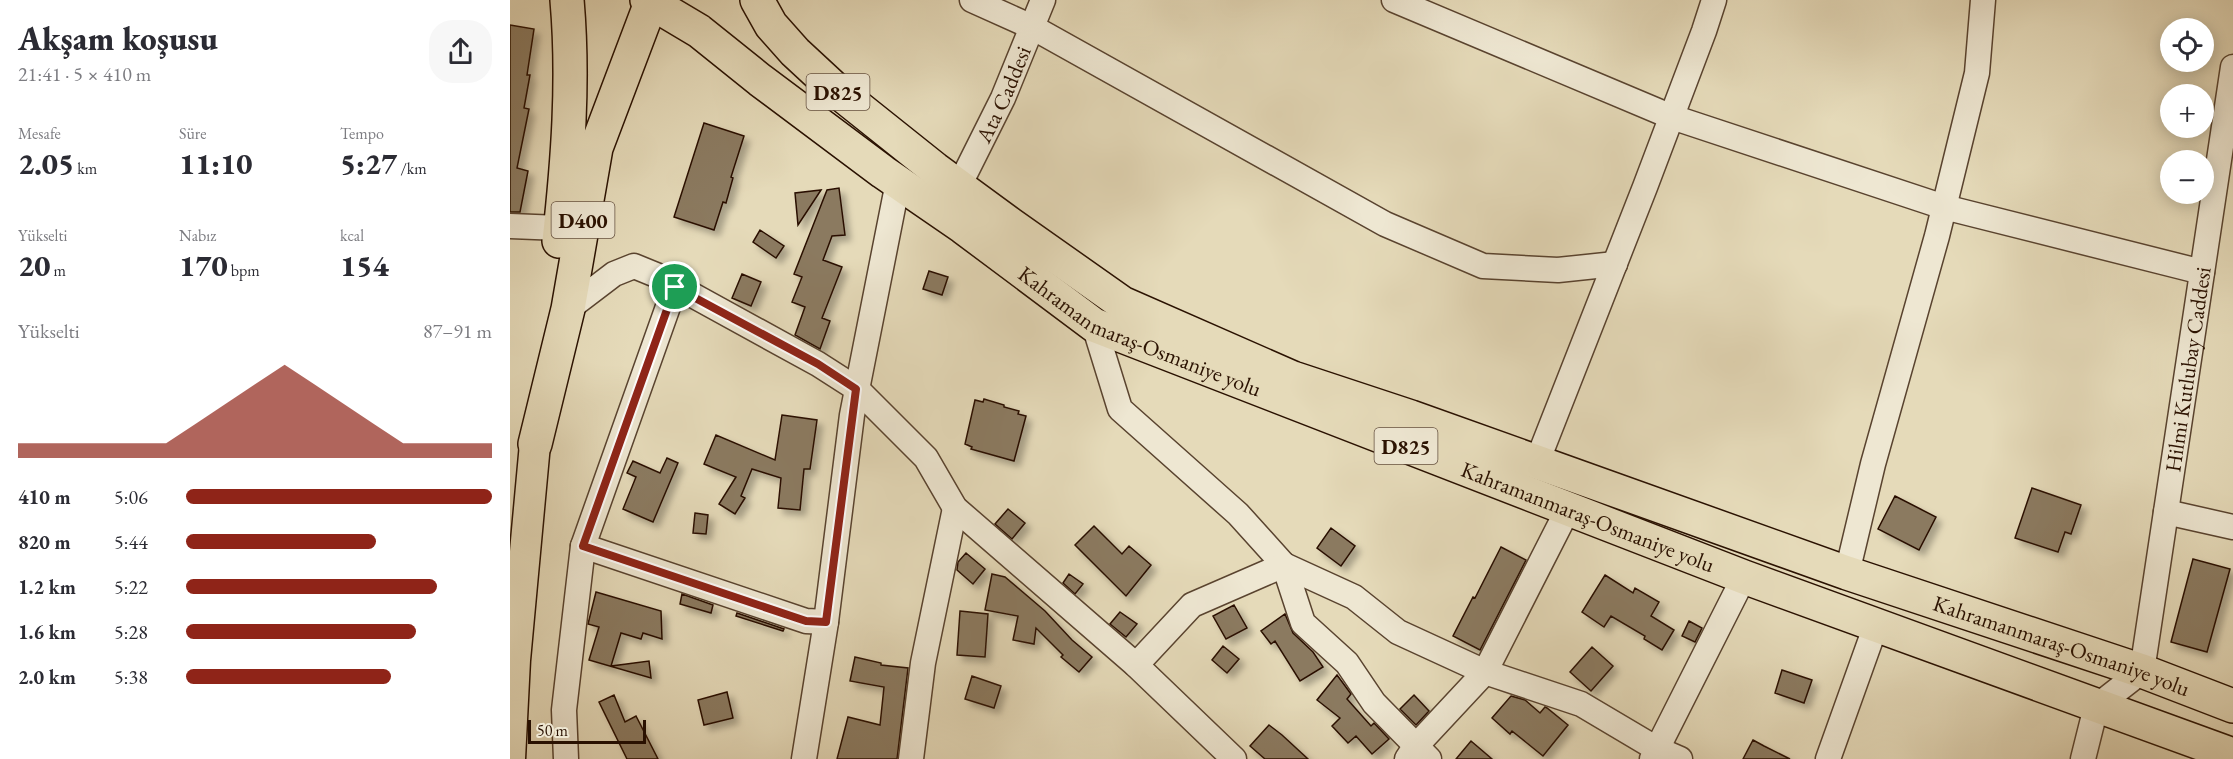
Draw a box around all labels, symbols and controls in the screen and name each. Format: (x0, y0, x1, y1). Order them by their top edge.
text: Akşam koşusu (18, 17, 218, 60)
map controls (2160, 18, 2214, 204)
button: locate (2160, 18, 2214, 72)
button: share (429, 20, 492, 83)
street label: Ata Caddesi (968, 41, 1037, 148)
text: 21:41 · 5 × 410 m (18, 61, 151, 87)
road number: D825 (806, 74, 870, 110)
button: + (2160, 84, 2214, 138)
text: Mesafe (18, 123, 61, 144)
text: Süre (179, 123, 206, 144)
text: Tempo (340, 123, 384, 144)
text: 2.05 (18, 144, 74, 183)
text: 11:10 (179, 144, 252, 183)
text: 5:27 (340, 144, 397, 183)
button: − (2160, 150, 2214, 204)
text: km (74, 158, 97, 179)
text: /km (397, 158, 427, 179)
road number: D400 (552, 202, 614, 238)
text: Yükselti (18, 225, 67, 246)
text: Nabız (179, 225, 216, 246)
text: kcal (340, 225, 364, 246)
text: 20 (18, 246, 50, 285)
text: 170 (179, 246, 228, 285)
text: 154 (340, 246, 389, 285)
street label: Kahramanmaraş-Osmaniye yolu (1013, 259, 1266, 403)
text: m (50, 260, 66, 281)
text: bpm (228, 260, 260, 281)
pin (649, 261, 700, 312)
street label: Hilmi Kutlubay Caddesi (2158, 265, 2217, 474)
icon: arrive (658, 270, 691, 303)
text: Yükselti (18, 318, 80, 344)
text: 87–91 m (423, 318, 492, 344)
road number: D825 (1374, 428, 1438, 464)
street label: Kahramanmaraş-Osmaniye yolu (1457, 454, 1719, 579)
text: 410 m (18, 484, 71, 510)
text: 5:06 (114, 484, 148, 510)
text: 820 m (18, 529, 71, 555)
text: 5:44 (114, 529, 148, 555)
text: 1.2 km (18, 574, 76, 600)
text: 5:22 (114, 574, 148, 600)
street label: Kahramanmaraş-Osmaniye yolu (1930, 588, 2195, 703)
text: 1.6 km (18, 619, 76, 645)
text: 5:28 (114, 619, 148, 645)
text: 2.0 km (18, 664, 76, 690)
text: 5:38 (114, 664, 148, 690)
scale bar (528, 717, 646, 744)
text: 50 m (537, 720, 568, 741)

